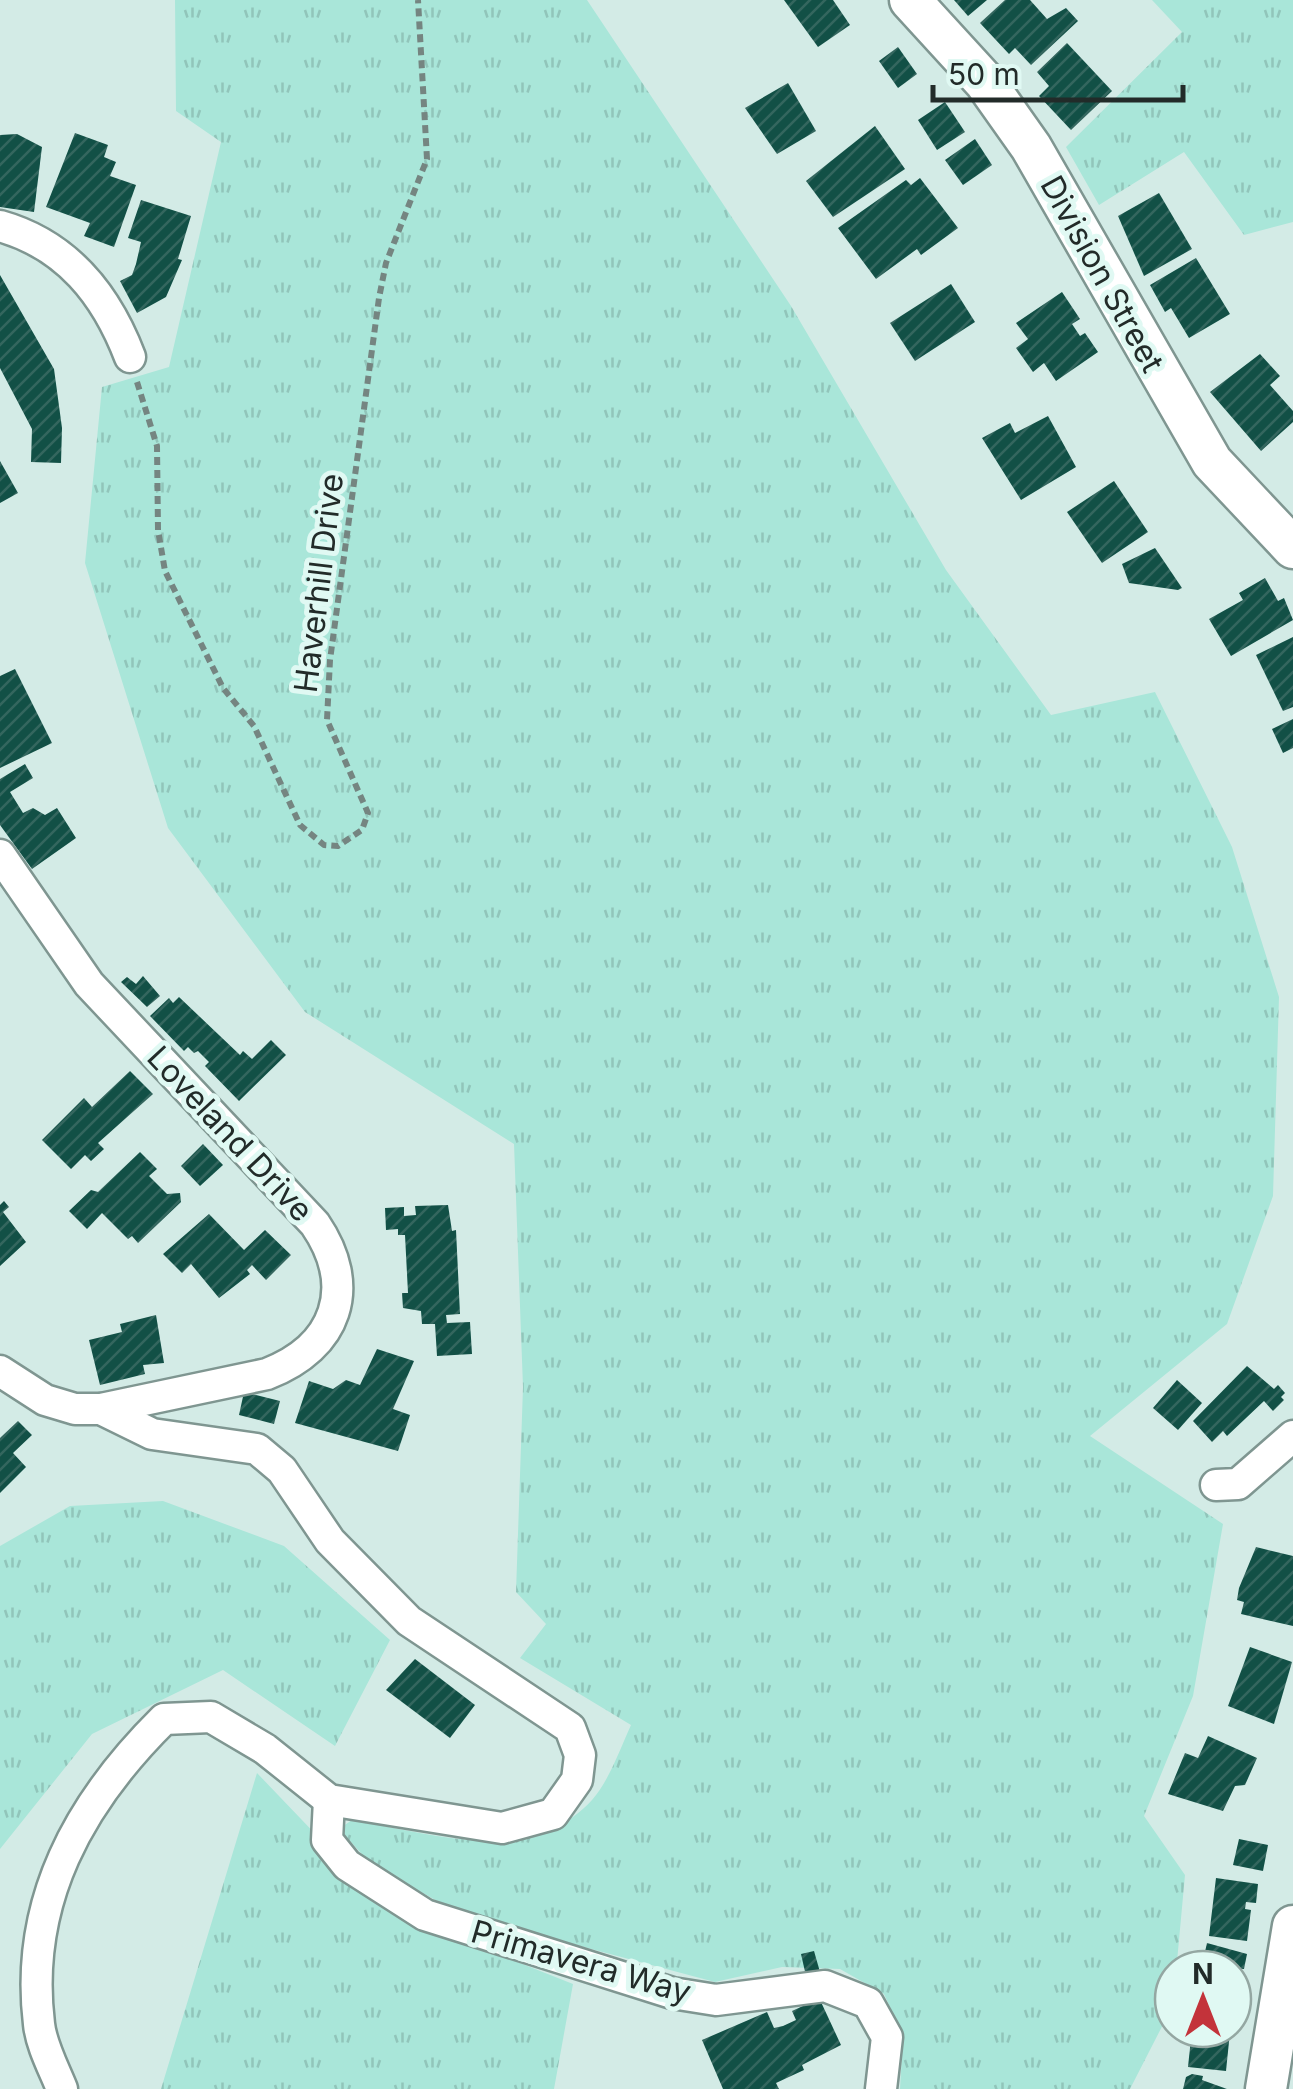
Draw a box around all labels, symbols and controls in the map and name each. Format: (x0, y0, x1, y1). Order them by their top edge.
scale bar (933, 40, 1183, 102)
text: 50 m (948, 56, 1020, 92)
street label: Division Street (1032, 169, 1172, 379)
street label: Haverhill Drive (286, 471, 351, 695)
street label: Loveland Drive (139, 1038, 321, 1229)
street label: Primavera Way (467, 1912, 695, 2012)
north arrow (1153, 1949, 1253, 2049)
text: N (1192, 1957, 1214, 1991)

